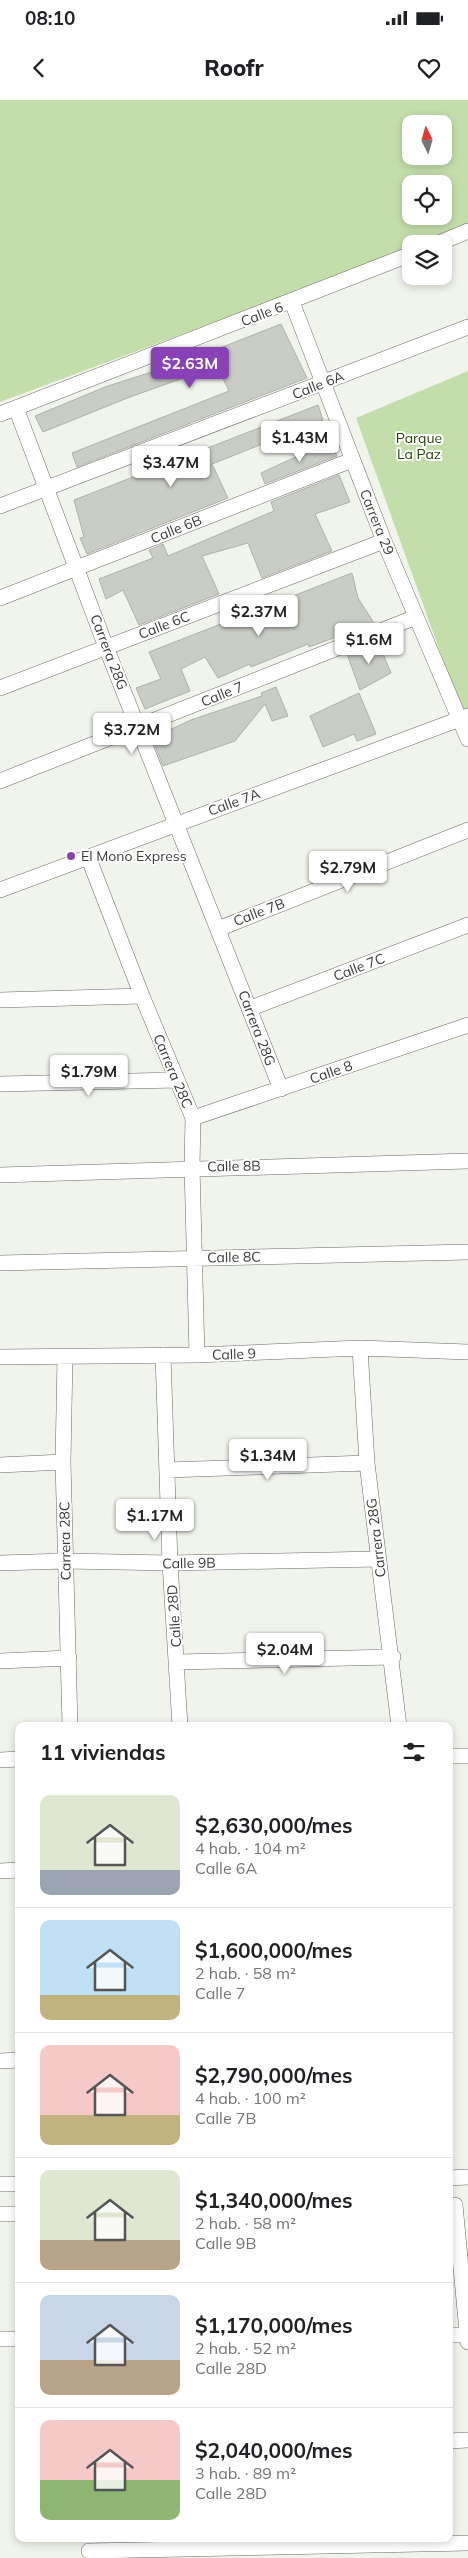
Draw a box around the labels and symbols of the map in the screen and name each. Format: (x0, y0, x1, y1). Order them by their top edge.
north arrow (402, 115, 452, 165)
street label: Calle 6 (238, 298, 286, 330)
pin: $2.63M (149, 346, 231, 389)
street label: Calle 6A (289, 367, 347, 403)
pin: $1.43M (259, 420, 341, 463)
park label: Parque La Paz (396, 429, 442, 463)
pin: $3.47M (130, 446, 212, 488)
street label: Carrera 29 (356, 486, 398, 558)
street label: Calle 6B (148, 511, 204, 547)
pin: $2.37M (218, 594, 300, 637)
street label: Calle 6C (136, 607, 192, 643)
street label: Carrera 28G (86, 612, 132, 692)
pin: $1.6M (334, 622, 404, 665)
street label: Calle 7 (198, 677, 246, 711)
pin: $3.72M (91, 712, 173, 755)
street label: Calle 7A (205, 784, 263, 820)
place label: El Mono Express (81, 847, 187, 865)
marker: El Mono Express (65, 850, 77, 862)
pin: $2.79M (307, 850, 389, 893)
street label: Calle 7B (231, 894, 287, 930)
street label: Calle 7C (331, 949, 387, 985)
street label: Carrera 28G (234, 988, 280, 1068)
street label: Carrera 28C (149, 1031, 197, 1111)
pin: $1.79M (48, 1054, 130, 1097)
street label: Calle 8 (307, 1056, 355, 1088)
street label: Calle 8B (207, 1157, 261, 1175)
street label: Calle 8C (207, 1248, 261, 1266)
street label: Calle 9 (212, 1344, 256, 1364)
pin: $1.34M (227, 1438, 309, 1481)
street label: Carrera 28G (362, 1497, 390, 1579)
pin: $1.17M (114, 1498, 196, 1541)
street label: Carrera 28C (55, 1501, 75, 1581)
street label: Calle 9B (162, 1554, 216, 1572)
street label: Calle 28D (163, 1584, 185, 1648)
pin: $2.04M (244, 1632, 326, 1675)

